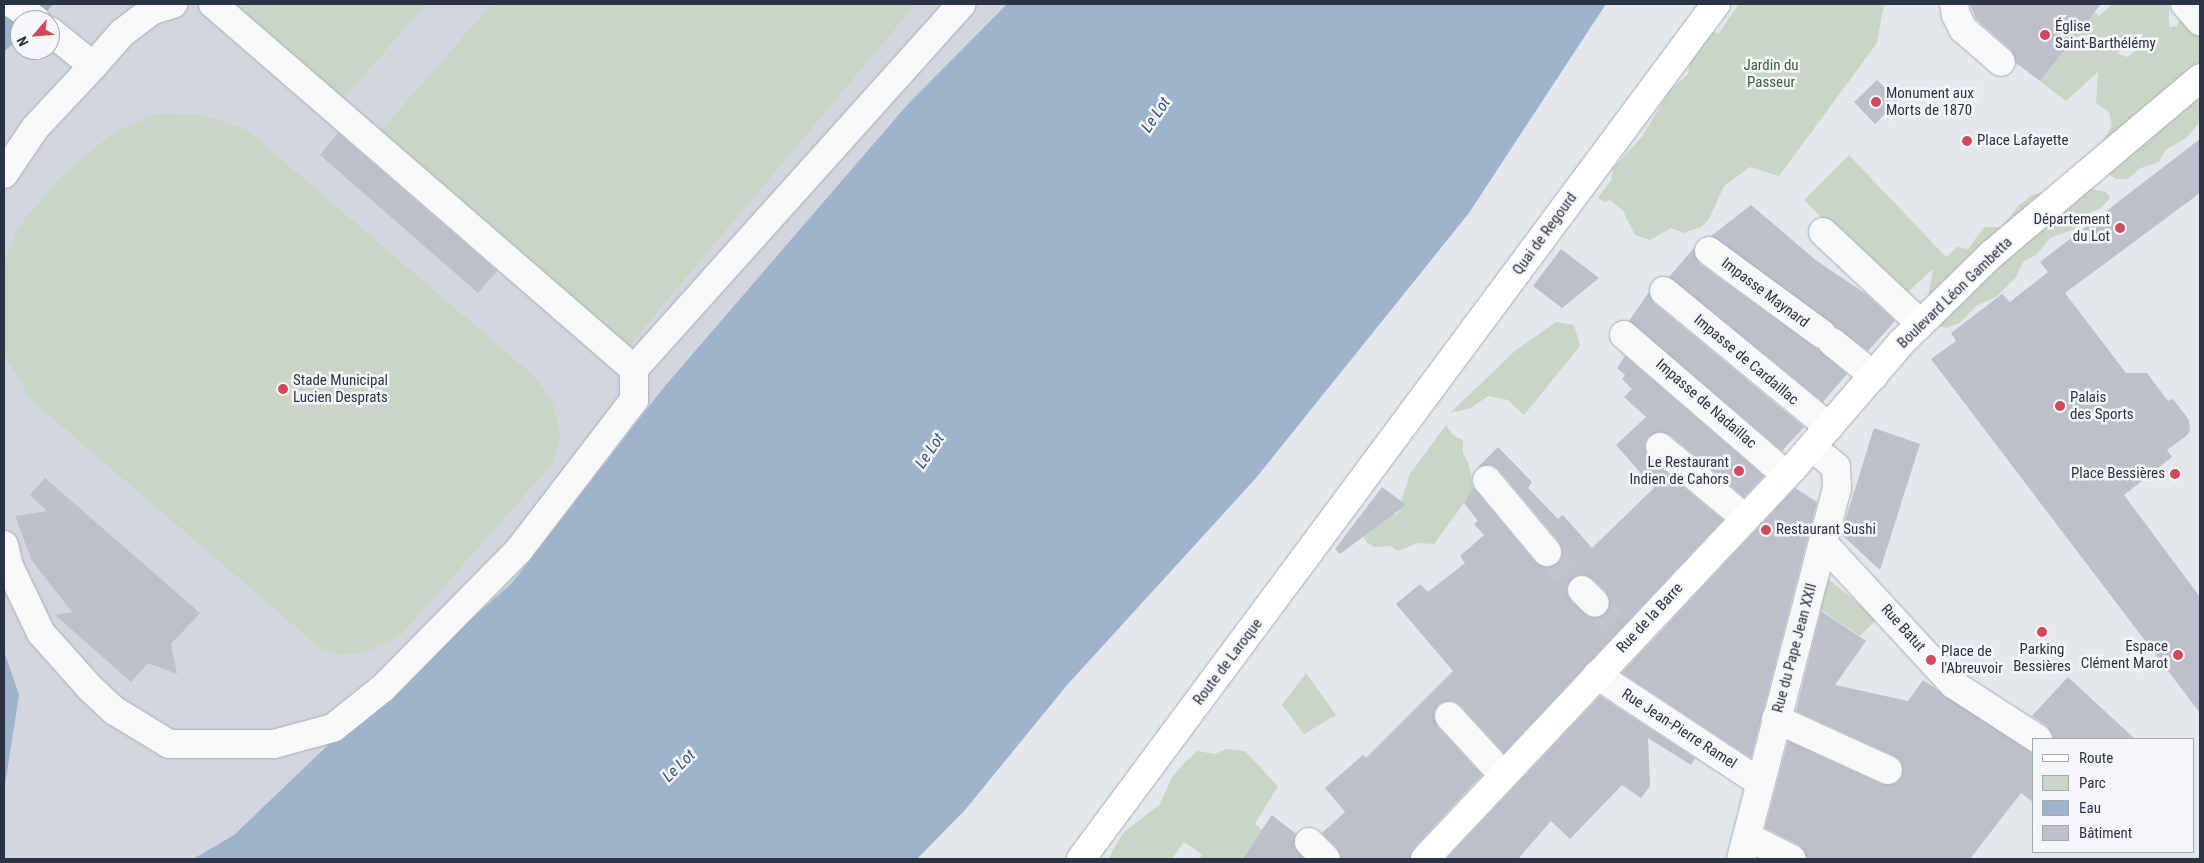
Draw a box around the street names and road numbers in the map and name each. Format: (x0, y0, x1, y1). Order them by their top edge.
street label: Quai de Regourd (1509, 189, 1581, 279)
street label: Boulevard Léon Gambetta (1894, 234, 2016, 352)
street label: Impasse Maynard (1718, 254, 1812, 332)
street label: Impasse de Cardaillac (1690, 311, 1802, 409)
street label: Impasse de Nadaillac (1652, 355, 1760, 453)
street label: Rue de la Barre (1613, 579, 1687, 657)
street label: Rue du Pape Jean XXII (1769, 581, 1821, 715)
street label: Rue Batut (1877, 601, 1929, 655)
street label: Route de Laroque (1190, 615, 1266, 709)
street label: Rue Jean-Pierre Ramel (1618, 685, 1740, 773)

